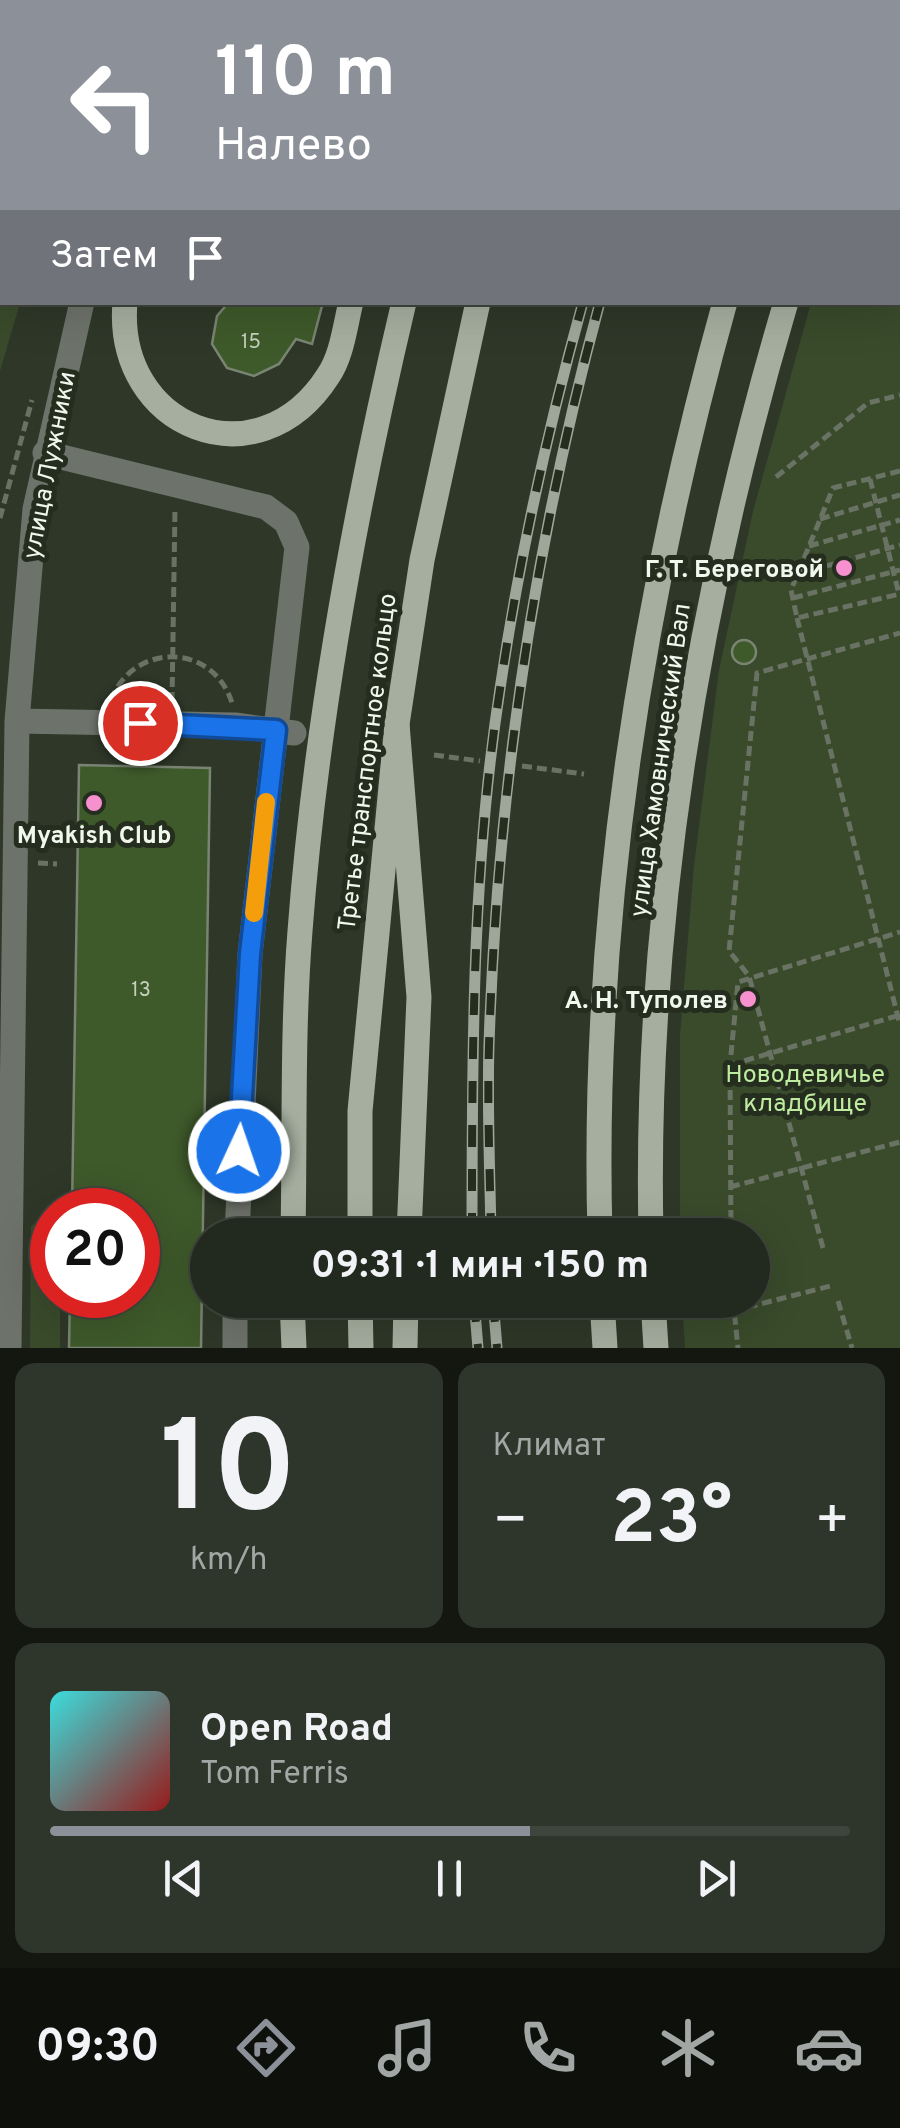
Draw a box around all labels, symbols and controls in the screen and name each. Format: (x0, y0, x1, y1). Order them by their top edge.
text: 110 m (215, 32, 396, 121)
icon: left (50, 40, 180, 170)
text: Налево (215, 119, 372, 176)
icon: arrive (178, 230, 233, 285)
text: Затем (50, 233, 158, 282)
house number: 15 (241, 330, 261, 356)
street label: улица Лужники (17, 369, 85, 562)
place label: Г. Т. Береговой (645, 555, 824, 587)
marker: Г. Т. Береговой (833, 557, 855, 579)
street label: Третье транспортное кольцо (332, 592, 406, 933)
street label: улица Хамовнический Вал (624, 601, 700, 919)
pin (98, 681, 183, 766)
icon: arrive (113, 696, 168, 751)
marker: Myakish Club (83, 792, 105, 814)
place label: Myakish Club (17, 821, 171, 853)
house number: 13 (131, 978, 151, 1004)
place label: А. Н. Туполев (564, 986, 728, 1018)
marker: А. Н. Туполев (737, 988, 759, 1010)
park label: Новодевичье кладбище (725, 1060, 885, 1121)
position arrow (187, 1099, 291, 1203)
speed limit sign: 20 (30, 1188, 160, 1318)
text: 09:31 · 1 мин · 150 m (311, 1243, 649, 1292)
text: 10 (160, 1393, 297, 1558)
text: Климат (493, 1427, 606, 1467)
text: 23° (610, 1475, 732, 1570)
text: − (493, 1488, 528, 1558)
text: + (815, 1488, 850, 1558)
text: km/h (190, 1541, 268, 1581)
text: Open Road (200, 1706, 393, 1755)
text: Tom Ferris (200, 1755, 349, 1795)
icon: previous (156, 1851, 211, 1906)
icon: pause (422, 1851, 477, 1906)
icon: next (689, 1851, 744, 1906)
icon: directions (231, 2013, 301, 2083)
icon: music (372, 2013, 442, 2083)
icon: phone (513, 2013, 583, 2083)
icon: climate (653, 2013, 723, 2083)
icon: car (794, 2013, 864, 2083)
text: 09:30 (35, 2020, 160, 2077)

